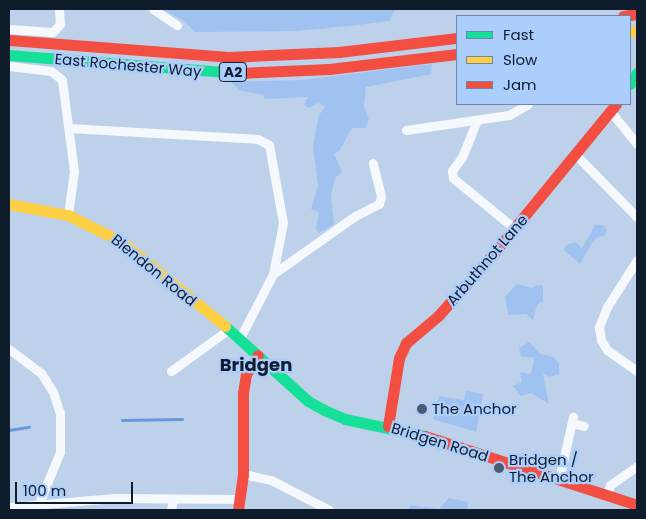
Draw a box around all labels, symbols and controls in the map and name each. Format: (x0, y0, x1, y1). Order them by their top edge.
legend (456, 15, 631, 105)
text: Fast (503, 24, 534, 45)
text: Slow (503, 49, 537, 70)
street label: East Rochester Way (54, 50, 202, 80)
road number: A2 (218, 61, 248, 84)
text: Jam (503, 74, 537, 95)
street label: Arbuthnot Lane (443, 211, 531, 309)
street label: Blendon Road (108, 230, 200, 310)
district label: Bridgen (220, 354, 292, 376)
place label: The Anchor (432, 400, 517, 418)
marker: The Anchor (416, 403, 428, 415)
street label: Bridgen Road (389, 419, 491, 465)
place label: Bridgen / The Anchor (509, 450, 594, 485)
marker: Bridgen / The Anchor (493, 462, 505, 474)
scale bar (18, 472, 135, 504)
text: 100 m (23, 480, 66, 501)

